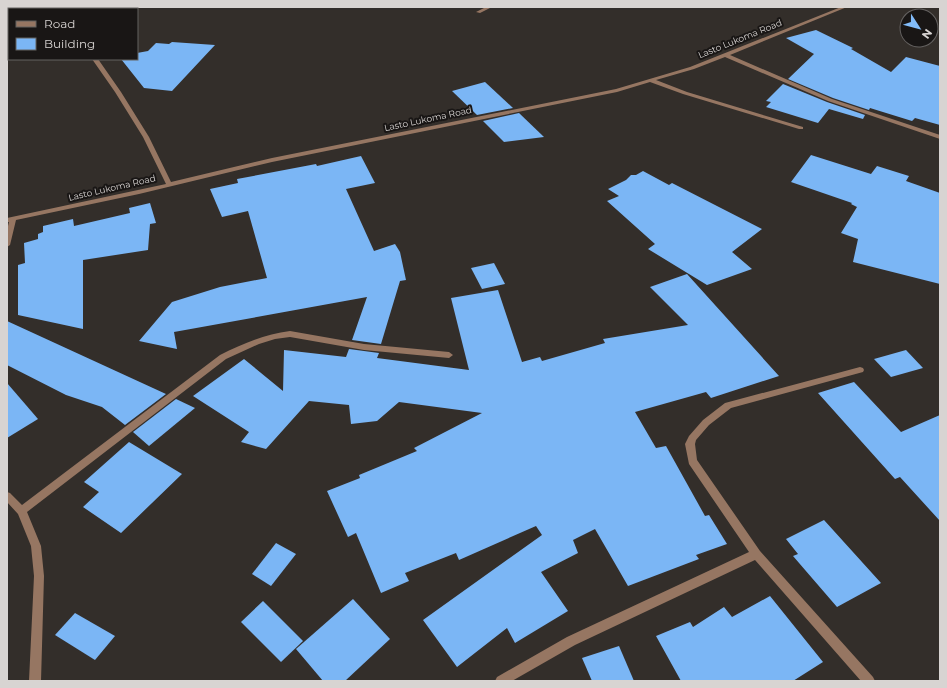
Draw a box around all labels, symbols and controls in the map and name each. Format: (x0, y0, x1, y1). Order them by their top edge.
legend (8, 8, 138, 60)
north arrow (899, 8, 939, 48)
text: Road (44, 16, 75, 31)
street label: Lasto Lukoma Road (696, 17, 783, 60)
text: N (919, 26, 935, 42)
text: Building (44, 36, 95, 51)
street label: Lasto Lukoma Road (383, 104, 473, 133)
street label: Lasto Lukoma Road (67, 172, 157, 203)

